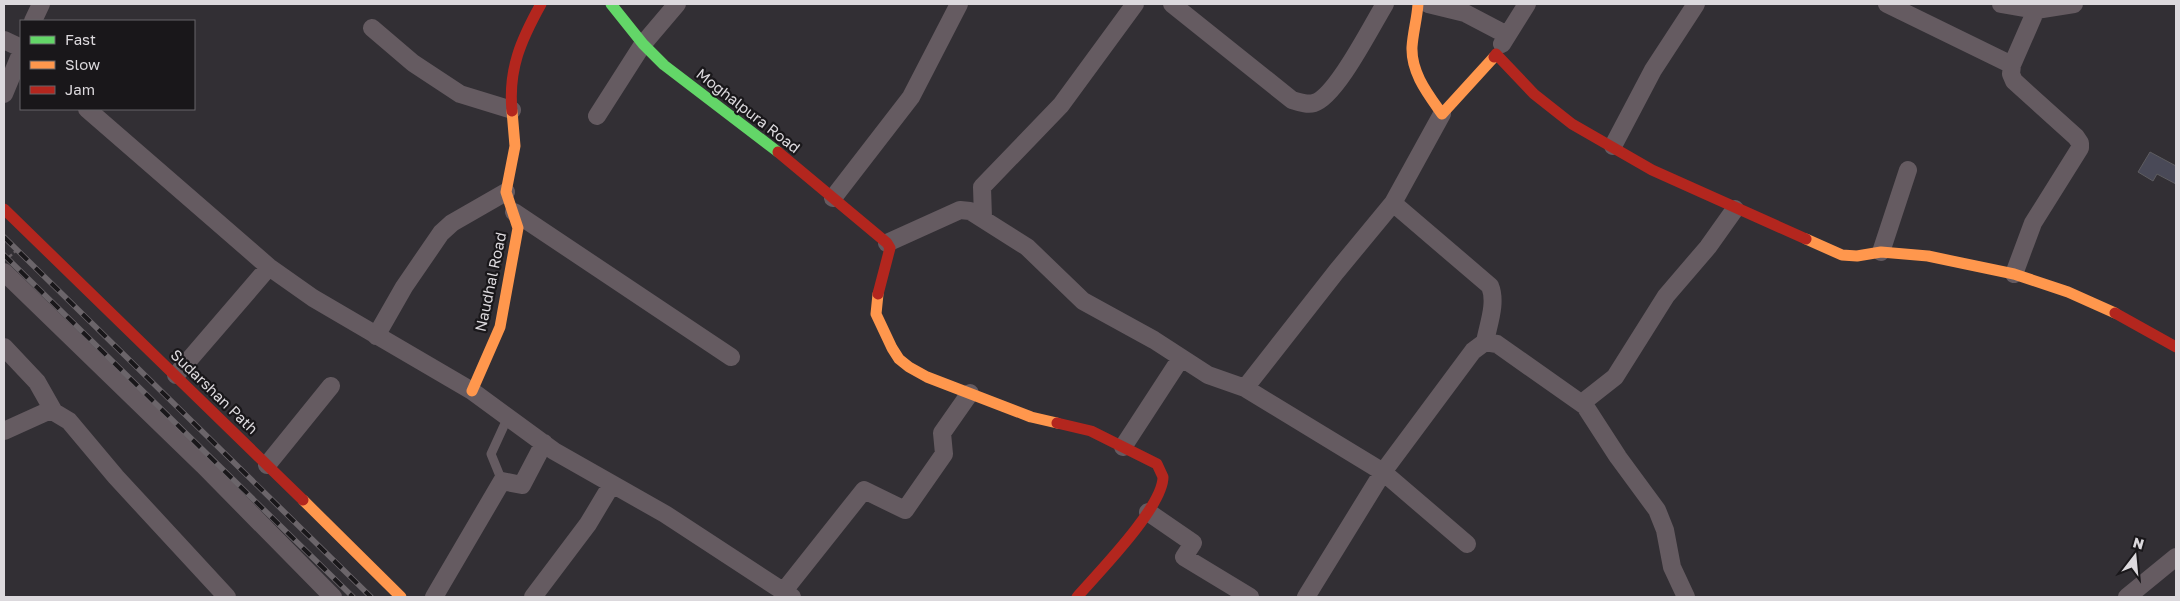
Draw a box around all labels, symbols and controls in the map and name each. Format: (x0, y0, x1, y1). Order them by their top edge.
legend (20, 20, 195, 110)
text: Fast (65, 30, 96, 48)
text: Slow (65, 55, 100, 73)
street label: Moghalpura Road (693, 64, 804, 156)
text: Jam (65, 80, 95, 98)
street label: Naudhal Road (471, 230, 509, 333)
street label: Sudarshan Path (167, 345, 262, 437)
north arrow (2110, 531, 2160, 581)
text: N (2131, 533, 2146, 553)

